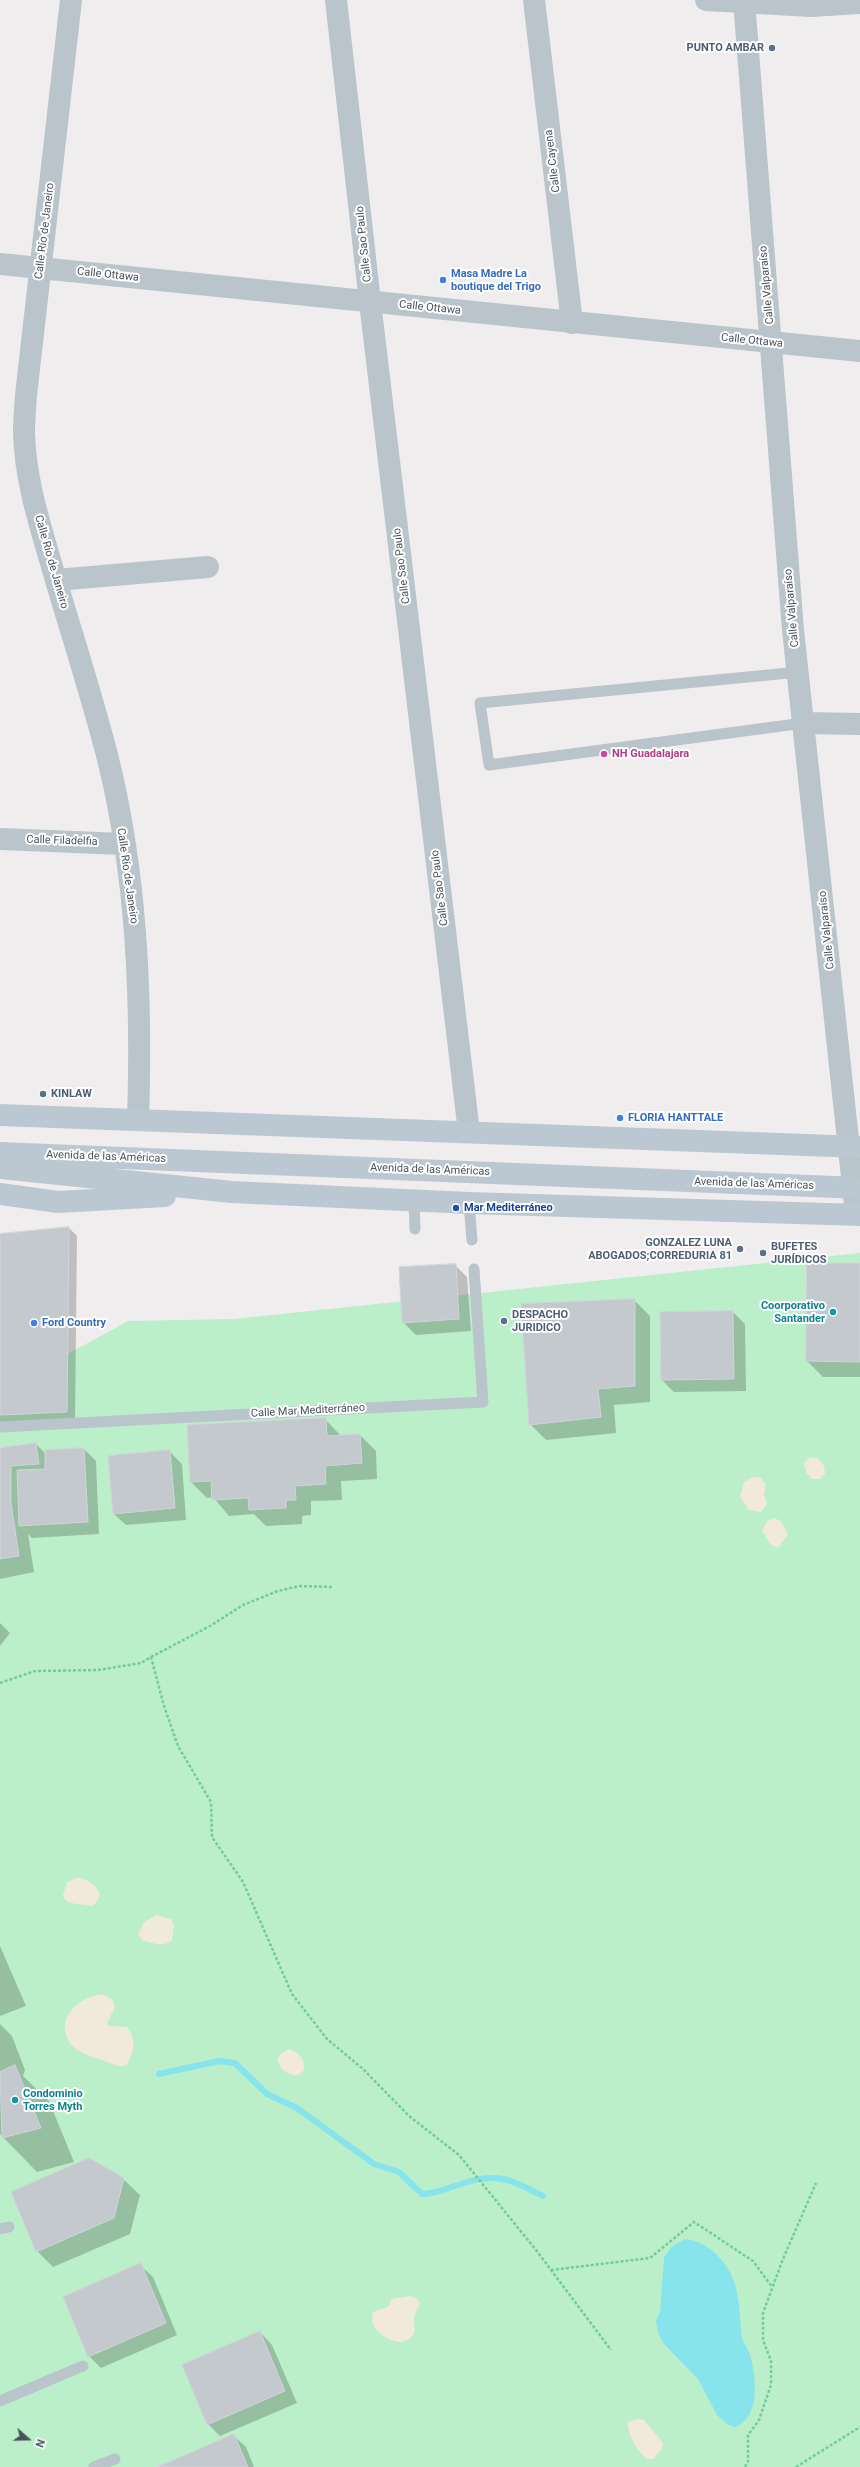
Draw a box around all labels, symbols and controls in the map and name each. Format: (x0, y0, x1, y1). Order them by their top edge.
place label: PUNTO AMBAR (687, 41, 764, 55)
marker: PUNTO AMBAR (767, 43, 777, 53)
street label: Calle Cayena (543, 129, 563, 193)
street label: Calle Río de Janeiro (33, 182, 57, 280)
street label: Calle Sao Paulo (353, 205, 375, 283)
street label: Calle Valparaíso (757, 245, 777, 325)
street label: Calle Ottawa (76, 265, 140, 285)
place label: Masa Madre La boutique del Trigo (451, 267, 541, 293)
marker: Masa Madre La boutique del Trigo (438, 275, 448, 285)
street label: Calle Ottawa (398, 298, 462, 318)
street label: Calle Ottawa (720, 331, 784, 351)
street label: Calle Río de Janeiro (31, 514, 71, 610)
street label: Calle Sao Paulo (391, 527, 413, 605)
street label: Calle Valparaíso (782, 568, 802, 648)
place label: NH Guadalajara (612, 747, 689, 761)
marker: NH Guadalajara (599, 749, 609, 759)
street label: Calle Río de Janeiro (114, 827, 140, 925)
street label: Calle Filadelfia (26, 833, 98, 849)
street label: Calle Sao Paulo (429, 849, 451, 927)
street label: Calle Valparaíso (816, 890, 838, 970)
place label: KINLAW (51, 1087, 92, 1101)
marker: KINLAW (38, 1089, 48, 1099)
place label: FLORIA HANTTALE (628, 1111, 723, 1125)
marker: FLORIA HANTTALE (615, 1113, 625, 1123)
street label: Avenida de las Américas (46, 1148, 166, 1166)
street label: Avenida de las Américas (370, 1161, 490, 1179)
street label: Avenida de las Américas (694, 1175, 814, 1193)
place label: Mar Mediterráneo (464, 1201, 553, 1215)
marker: Mar Mediterráneo (451, 1203, 461, 1213)
place label: GONZALEZ LUNA ABOGADOS;CORREDURIA 81 (588, 1236, 732, 1262)
place label: BUFETES JURÍDICOS (771, 1240, 827, 1266)
marker: GONZALEZ LUNA ABOGADOS;CORREDURIA 81 (735, 1244, 745, 1254)
marker: BUFETES JURÍDICOS (758, 1248, 768, 1258)
place label: Coorporativo Santander (761, 1299, 825, 1325)
marker: Coorporativo Santander (828, 1307, 838, 1317)
place label: DESPACHO JURIDICO (512, 1308, 568, 1334)
place label: Ford Country (42, 1316, 106, 1330)
marker: DESPACHO JURIDICO (499, 1316, 509, 1326)
marker: Ford Country (29, 1318, 39, 1328)
street label: Calle Mar Mediterráneo (251, 1401, 365, 1421)
place label: Condominio Torres Myth (23, 2087, 83, 2113)
marker: Condominio Torres Myth (10, 2095, 20, 2105)
north arrow (8, 2419, 48, 2459)
text: N (32, 2437, 47, 2449)

